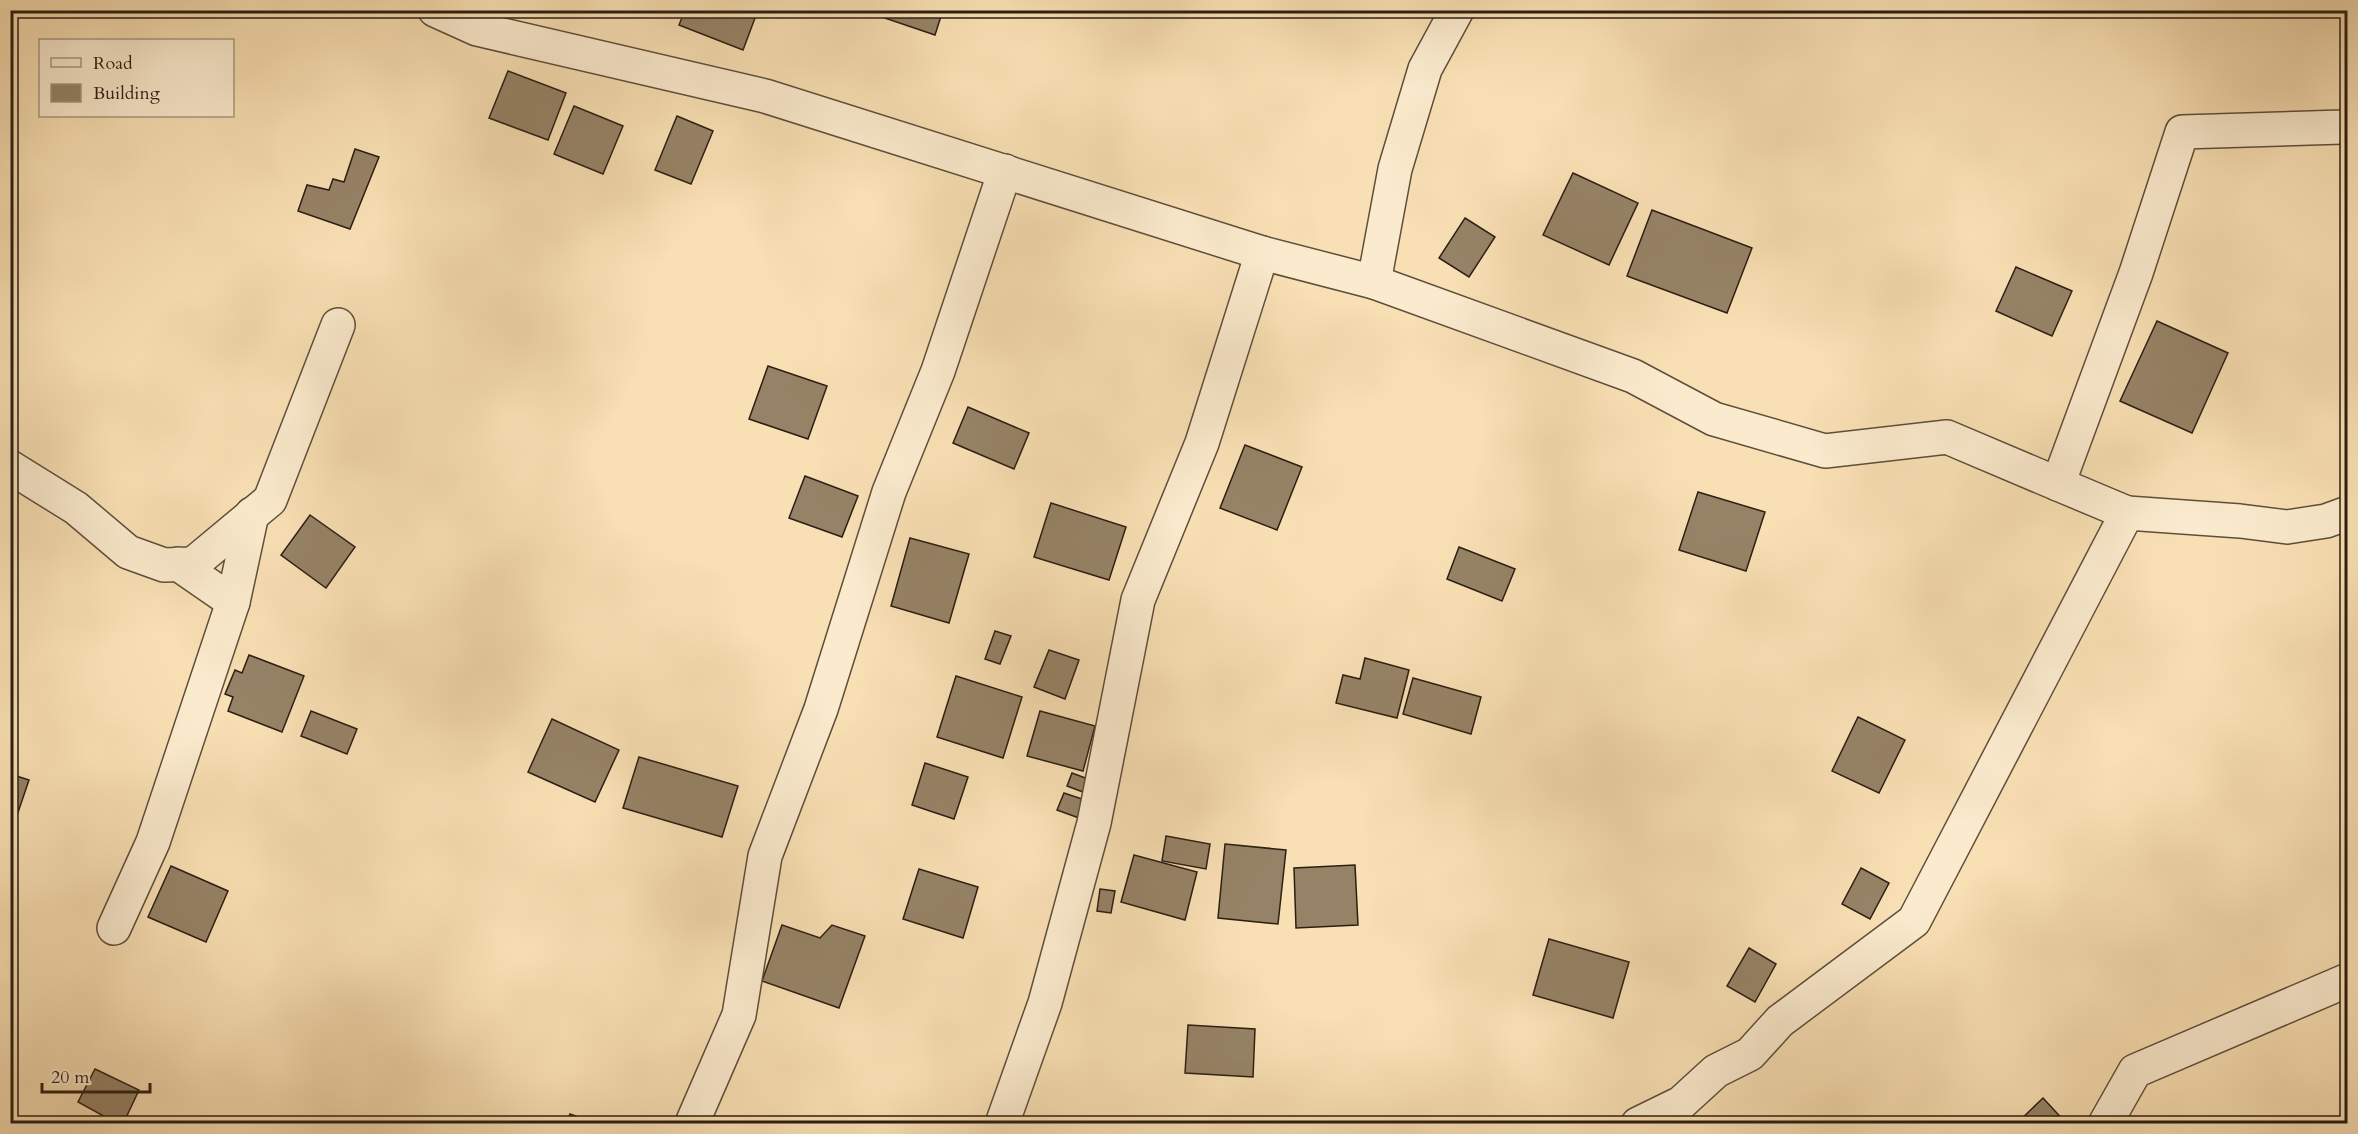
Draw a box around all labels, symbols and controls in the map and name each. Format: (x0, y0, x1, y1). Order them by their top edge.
legend (39, 39, 234, 117)
text: Road (93, 51, 133, 76)
text: Building (93, 81, 161, 106)
scale bar (42, 1056, 150, 1094)
text: 20 m (51, 1065, 90, 1090)

